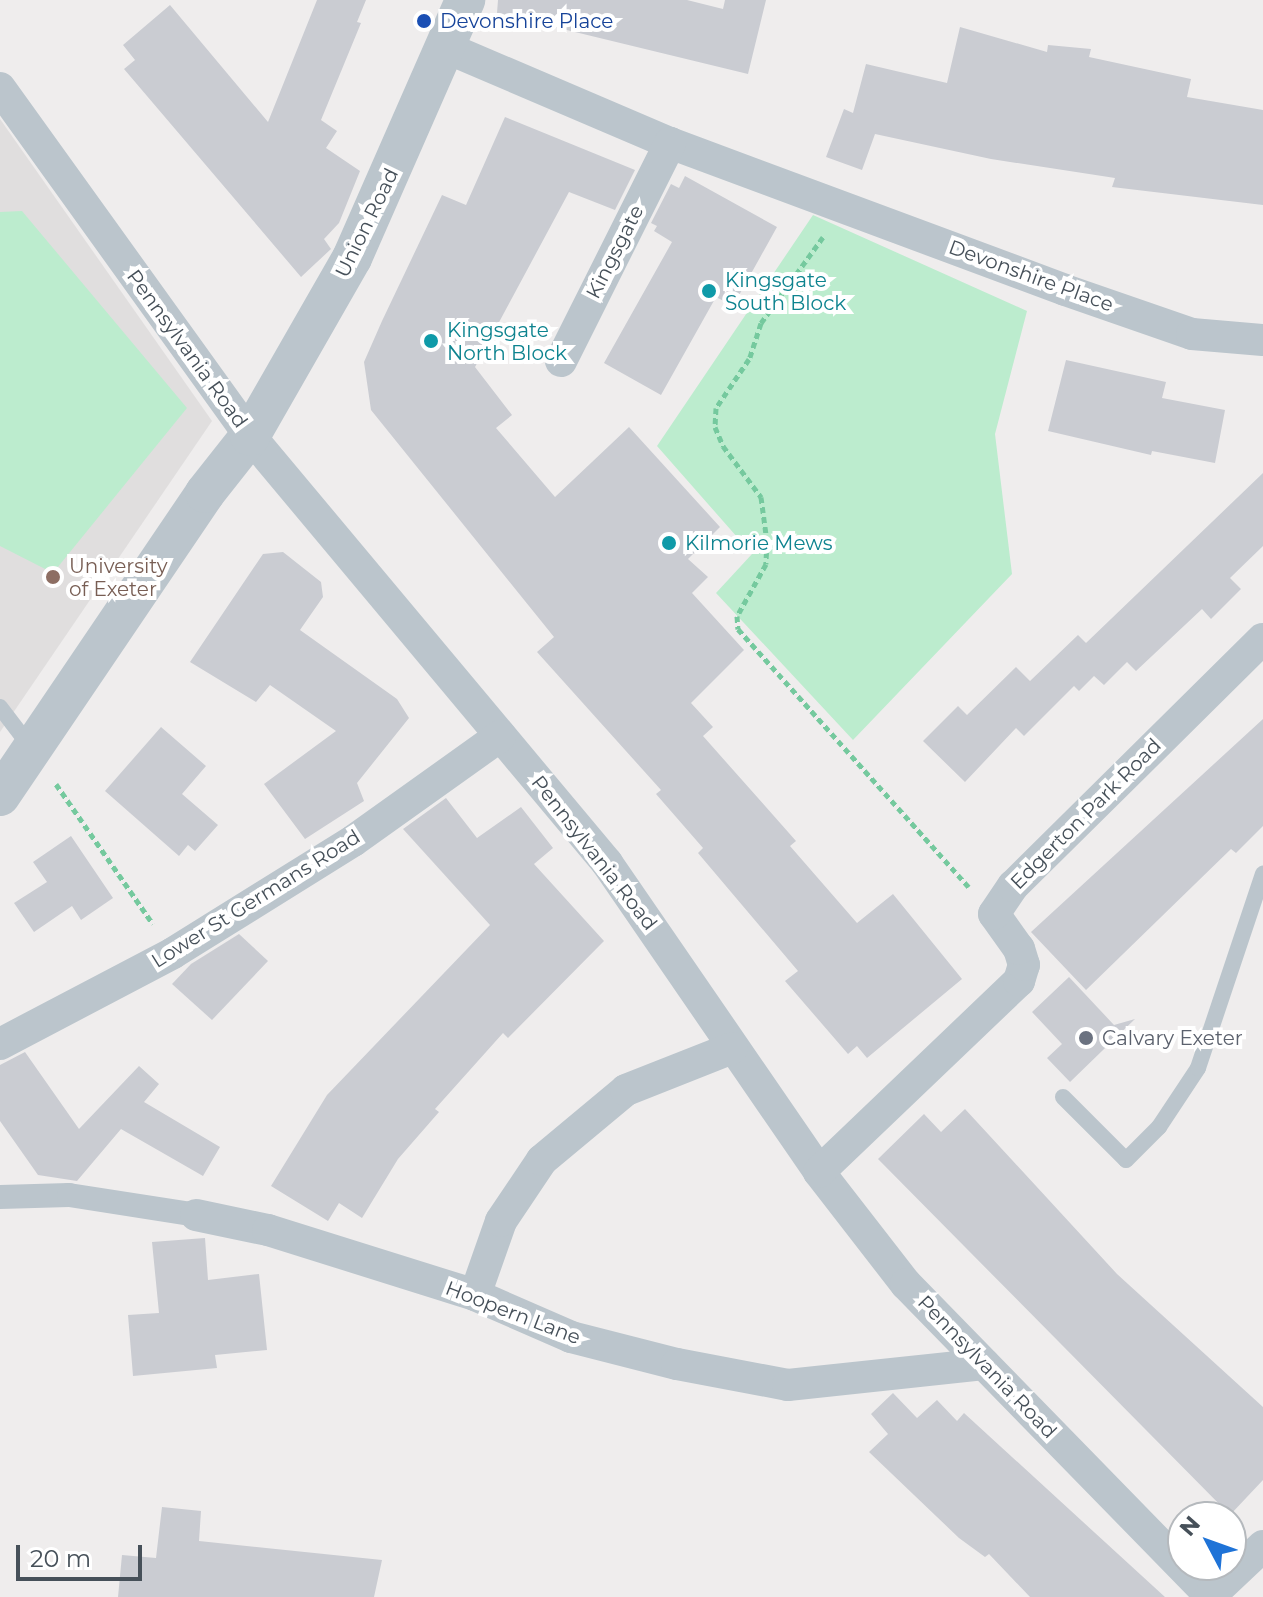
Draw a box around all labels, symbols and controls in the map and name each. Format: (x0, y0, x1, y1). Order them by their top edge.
place label: Devonshire Place (440, 9, 613, 33)
marker: Devonshire Place (415, 12, 433, 30)
street label: Union Road (330, 165, 404, 281)
street label: Kingsgate (581, 201, 649, 303)
street label: Devonshire Place (945, 235, 1117, 317)
street label: Pennsylvania Road (122, 265, 252, 433)
place label: Kingsgate South Block (725, 268, 846, 315)
marker: Kingsgate South Block (700, 282, 718, 300)
place label: Kingsgate North Block (447, 318, 567, 365)
marker: Kingsgate North Block (422, 332, 440, 350)
place label: Kilmorie Mews (685, 531, 833, 555)
marker: Kilmorie Mews (660, 534, 678, 552)
place label: University of Exeter (69, 554, 168, 601)
marker: University of Exeter (44, 568, 62, 586)
street label: Edgerton Park Road (1006, 734, 1166, 894)
street label: Pennsylvania Road (526, 771, 662, 935)
street label: Lower St Germans Road (147, 825, 365, 973)
place label: Calvary Exeter (1102, 1026, 1243, 1050)
marker: Calvary Exeter (1077, 1029, 1095, 1047)
street label: Hoopern Lane (442, 1276, 584, 1350)
street label: Pennsylvania Road (912, 1290, 1062, 1444)
north arrow (1167, 1501, 1247, 1581)
text: N (1174, 1511, 1206, 1542)
scale bar (20, 1529, 146, 1579)
text: 20 m (30, 1544, 91, 1573)

